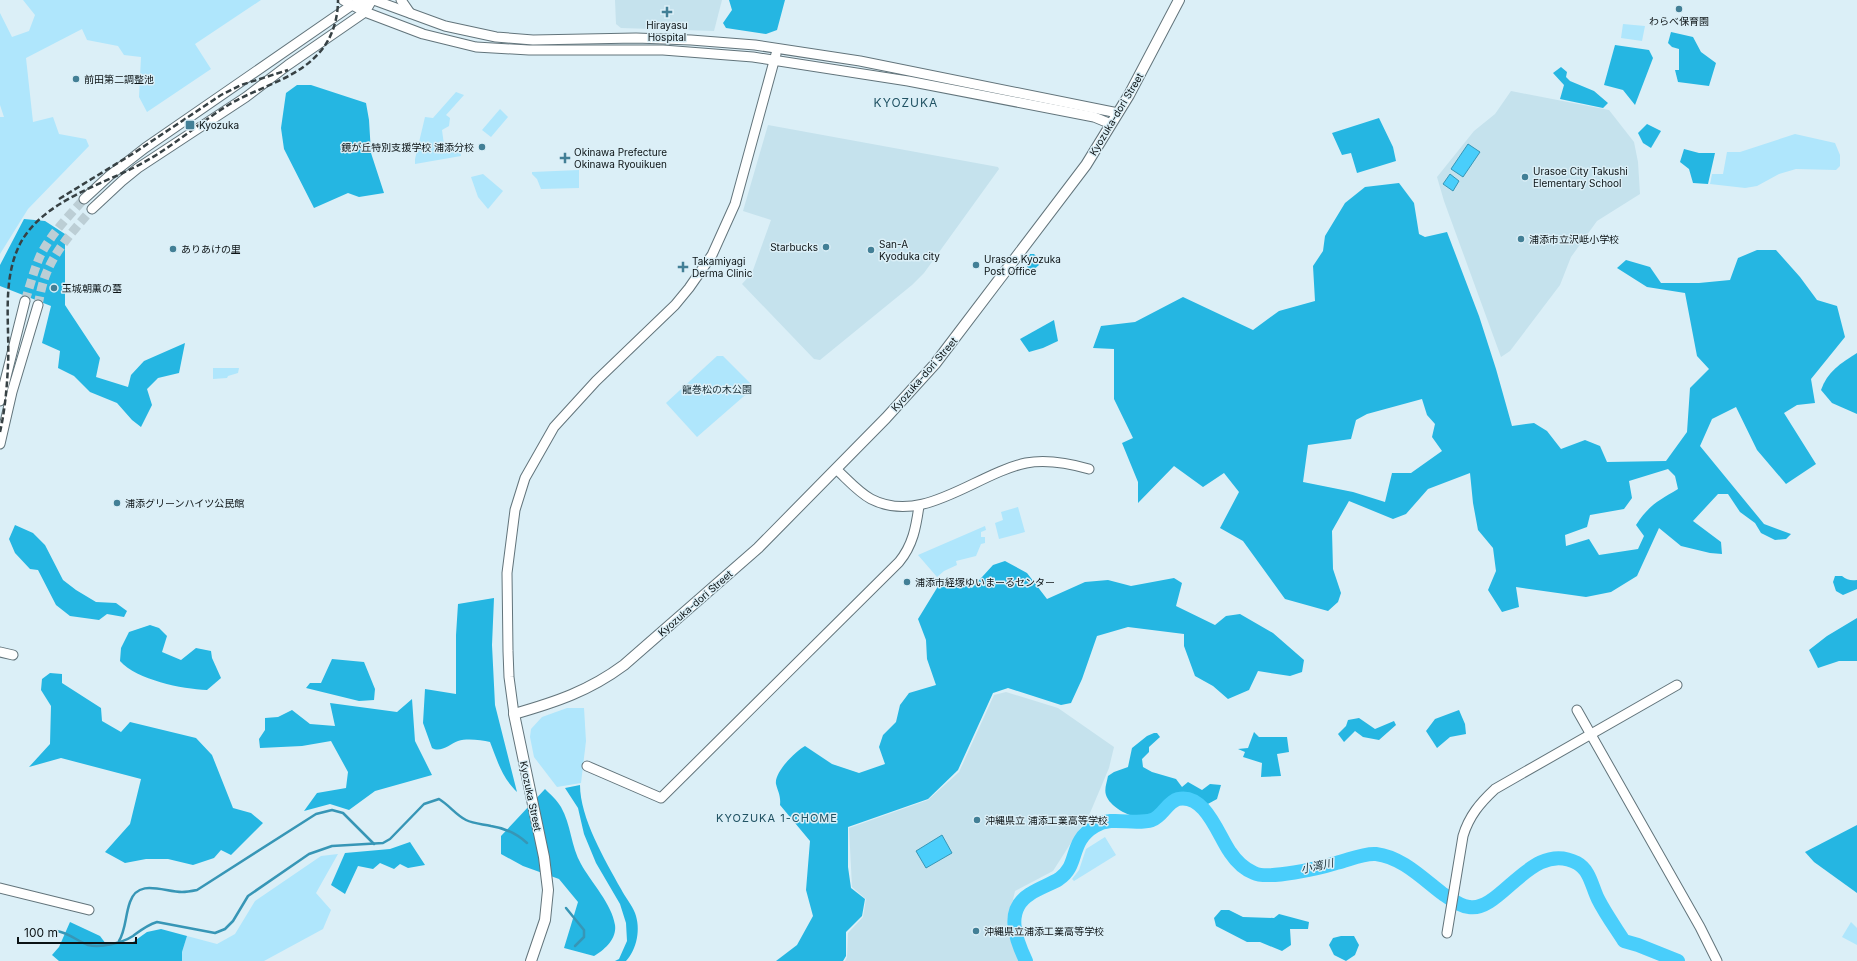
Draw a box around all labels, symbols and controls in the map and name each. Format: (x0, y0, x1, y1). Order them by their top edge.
marker: わらべ保育園 (1674, 4, 1684, 14)
marker: Hirayasu Hospital (661, 6, 673, 18)
place label: わらべ保育園 (1649, 15, 1709, 27)
place label: Hirayasu Hospital (646, 19, 688, 43)
street label: Kyozuka-dori Street (1087, 70, 1146, 157)
place label: 前田第二調整池 (84, 73, 154, 85)
marker: 前田第二調整池 (71, 74, 81, 84)
district label: KYOZUKA (874, 95, 938, 110)
marker: Kyozuka (184, 119, 196, 131)
place label: Kyozuka (199, 119, 239, 131)
place label: 鏡が丘特別支援学校 浦添分校 (341, 141, 474, 153)
marker: 鏡が丘特別支援学校 浦添分校 (477, 142, 487, 152)
place label: Okinawa Prefecture Okinawa Ryouikuen (574, 146, 667, 170)
marker: Okinawa Prefecture Okinawa Ryouikuen (559, 152, 571, 164)
place label: Urasoe City Takushi Elementary School (1533, 165, 1628, 189)
marker: Urasoe City Takushi Elementary School (1520, 172, 1530, 182)
place label: 浦添市立沢岻小学校 (1529, 233, 1619, 245)
marker: 浦添市立沢岻小学校 (1516, 234, 1526, 244)
place label: San-A Kyoduka city (879, 238, 940, 262)
place label: Starbucks (770, 241, 818, 253)
marker: Starbucks (821, 242, 831, 252)
place label: ありあけの里 (181, 243, 241, 255)
marker: ありあけの里 (168, 244, 178, 254)
marker: San-A Kyoduka city (866, 245, 876, 255)
place label: Urasoe Kyozuka Post Office (984, 253, 1061, 277)
place label: Takamiyagi Derma Clinic (692, 255, 753, 279)
marker: Urasoe Kyozuka Post Office (971, 260, 981, 270)
marker: Takamiyagi Derma Clinic (677, 261, 689, 273)
place label: 玉城朝薫の墓 (62, 282, 122, 294)
marker: 玉城朝薫の墓 (49, 283, 59, 293)
street label: Kyozuka-dori Street (889, 334, 960, 413)
park label: 龍巻松の木公園 (682, 383, 752, 395)
place label: 浦添グリーンハイツ公民館 (125, 497, 244, 509)
marker: 浦添グリーンハイツ公民館 (112, 498, 122, 508)
street label: Kyozuka-dori Street (656, 567, 735, 638)
place label: 浦添市経塚ゆいまーるセンター (915, 576, 1055, 588)
marker: 浦添市経塚ゆいまーるセンター (902, 577, 912, 587)
street label: Kyozuka Street (518, 760, 544, 833)
district label: KYOZUKA 1-CHOME (716, 811, 838, 825)
place label: 沖縄県立 浦添工業高等学校 (985, 814, 1108, 826)
marker: 沖縄県立 浦添工業高等学校 (972, 815, 982, 825)
water label: 小湾川 (1299, 856, 1336, 876)
scale bar (18, 919, 136, 945)
text: 100 m (24, 925, 58, 940)
place label: 沖縄県立浦添工業高等学校 (984, 925, 1104, 937)
marker: 沖縄県立浦添工業高等学校 (971, 926, 981, 936)

